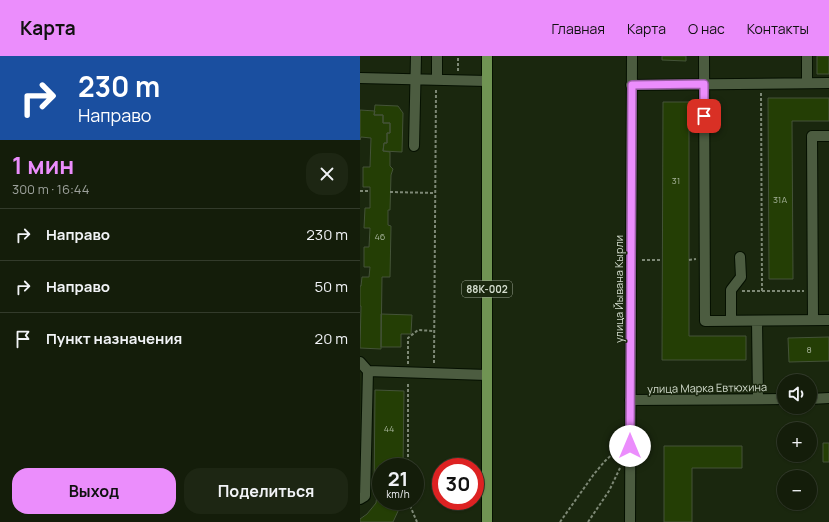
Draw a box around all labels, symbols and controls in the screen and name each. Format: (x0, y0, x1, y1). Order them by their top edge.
text: Карта (20, 15, 76, 41)
text: Главная (552, 19, 605, 38)
text: Карта (627, 19, 666, 38)
text: О нас (688, 19, 725, 38)
text: Контакты (747, 19, 809, 38)
text: 230 m (78, 67, 160, 105)
icon: right (12, 72, 64, 124)
pin (687, 99, 721, 133)
text: Направо (78, 103, 152, 127)
icon: arrive (693, 105, 715, 127)
text: 1 мин (12, 148, 74, 181)
button: close (306, 153, 348, 195)
house number: 31 (672, 174, 680, 187)
text: 300 m · 16:44 (12, 180, 89, 198)
house number: 31А (773, 193, 787, 206)
icon: right (12, 224, 34, 246)
text: Направо (46, 224, 110, 245)
text: 230 m (306, 224, 348, 245)
house number: 46 (375, 230, 386, 243)
street label: улица Йывана Кырли (611, 235, 626, 343)
icon: right (12, 276, 34, 298)
text: Направо (46, 276, 110, 297)
text: 50 m (314, 276, 348, 297)
road number: 88К-002 (462, 281, 512, 297)
icon: arrive (12, 328, 34, 350)
text: Пункт назначения (46, 328, 182, 349)
text: 20 m (315, 328, 348, 349)
house number: 8 (806, 343, 812, 356)
map controls (777, 374, 817, 510)
button: sound (777, 374, 817, 414)
street label: улица Марка Евтюхина (647, 379, 767, 396)
house number: 44 (384, 422, 394, 435)
button: + (777, 422, 817, 462)
position arrow (609, 425, 651, 467)
speed limit sign: 30 (432, 458, 484, 510)
text: 21 (388, 465, 408, 492)
button: Выход (12, 468, 176, 514)
button: Поделиться (184, 468, 348, 514)
button: − (777, 470, 817, 510)
text: km/h (386, 487, 410, 501)

